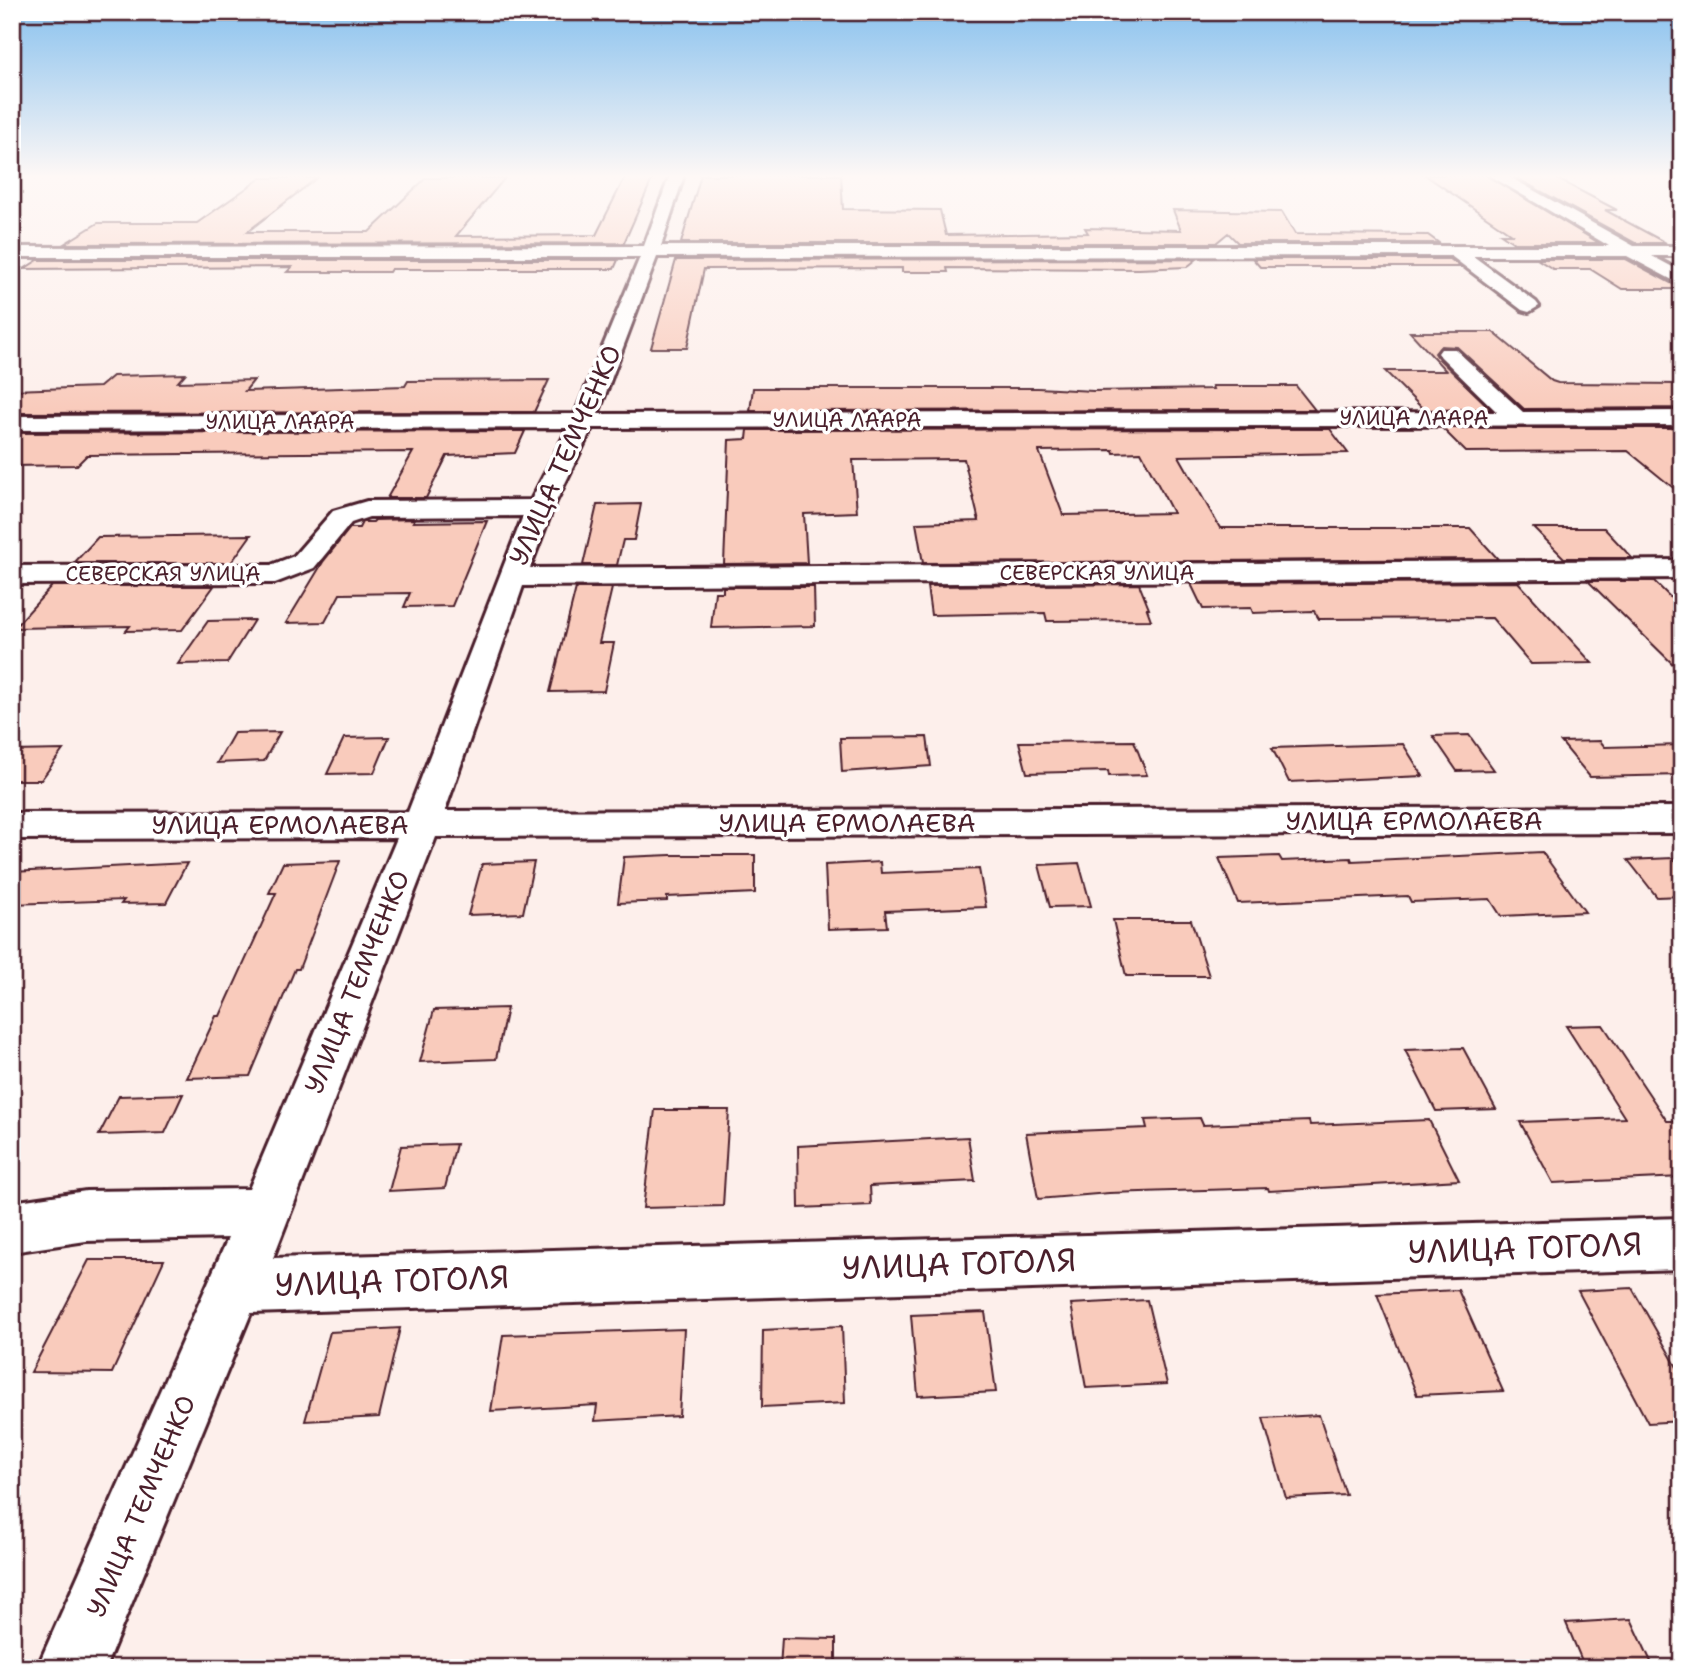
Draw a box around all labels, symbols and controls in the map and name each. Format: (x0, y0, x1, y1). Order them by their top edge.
street label: УЛИЦА ТЕМЧЕНКО (500, 339, 629, 571)
street label: УЛИЦА ЛААРА (1339, 404, 1489, 432)
street label: УЛИЦА ЛААРА (772, 406, 922, 434)
street label: УЛИЦА ЛААРА (205, 408, 355, 436)
street label: СЕВЕРСКАЯ УЛИЦА (999, 559, 1195, 587)
street label: СЕВЕРСКАЯ УЛИЦА (65, 560, 261, 588)
street label: УЛИЦА ЕРМОЛАЕВА (1285, 803, 1543, 838)
street label: УЛИЦА ЕРМОЛАЕВА (718, 805, 976, 840)
street label: УЛИЦА ЕРМОЛАЕВА (151, 807, 409, 842)
street label: УЛИЦА ТЕМЧЕНКО (296, 865, 417, 1099)
street label: УЛИЦА ГОГОЛЯ (1407, 1222, 1643, 1273)
street label: УЛИЦА ГОГОЛЯ (841, 1238, 1077, 1289)
street label: УЛИЦА ГОГОЛЯ (274, 1255, 510, 1306)
street label: УЛИЦА ТЕМЧЕНКО (78, 1390, 203, 1622)

